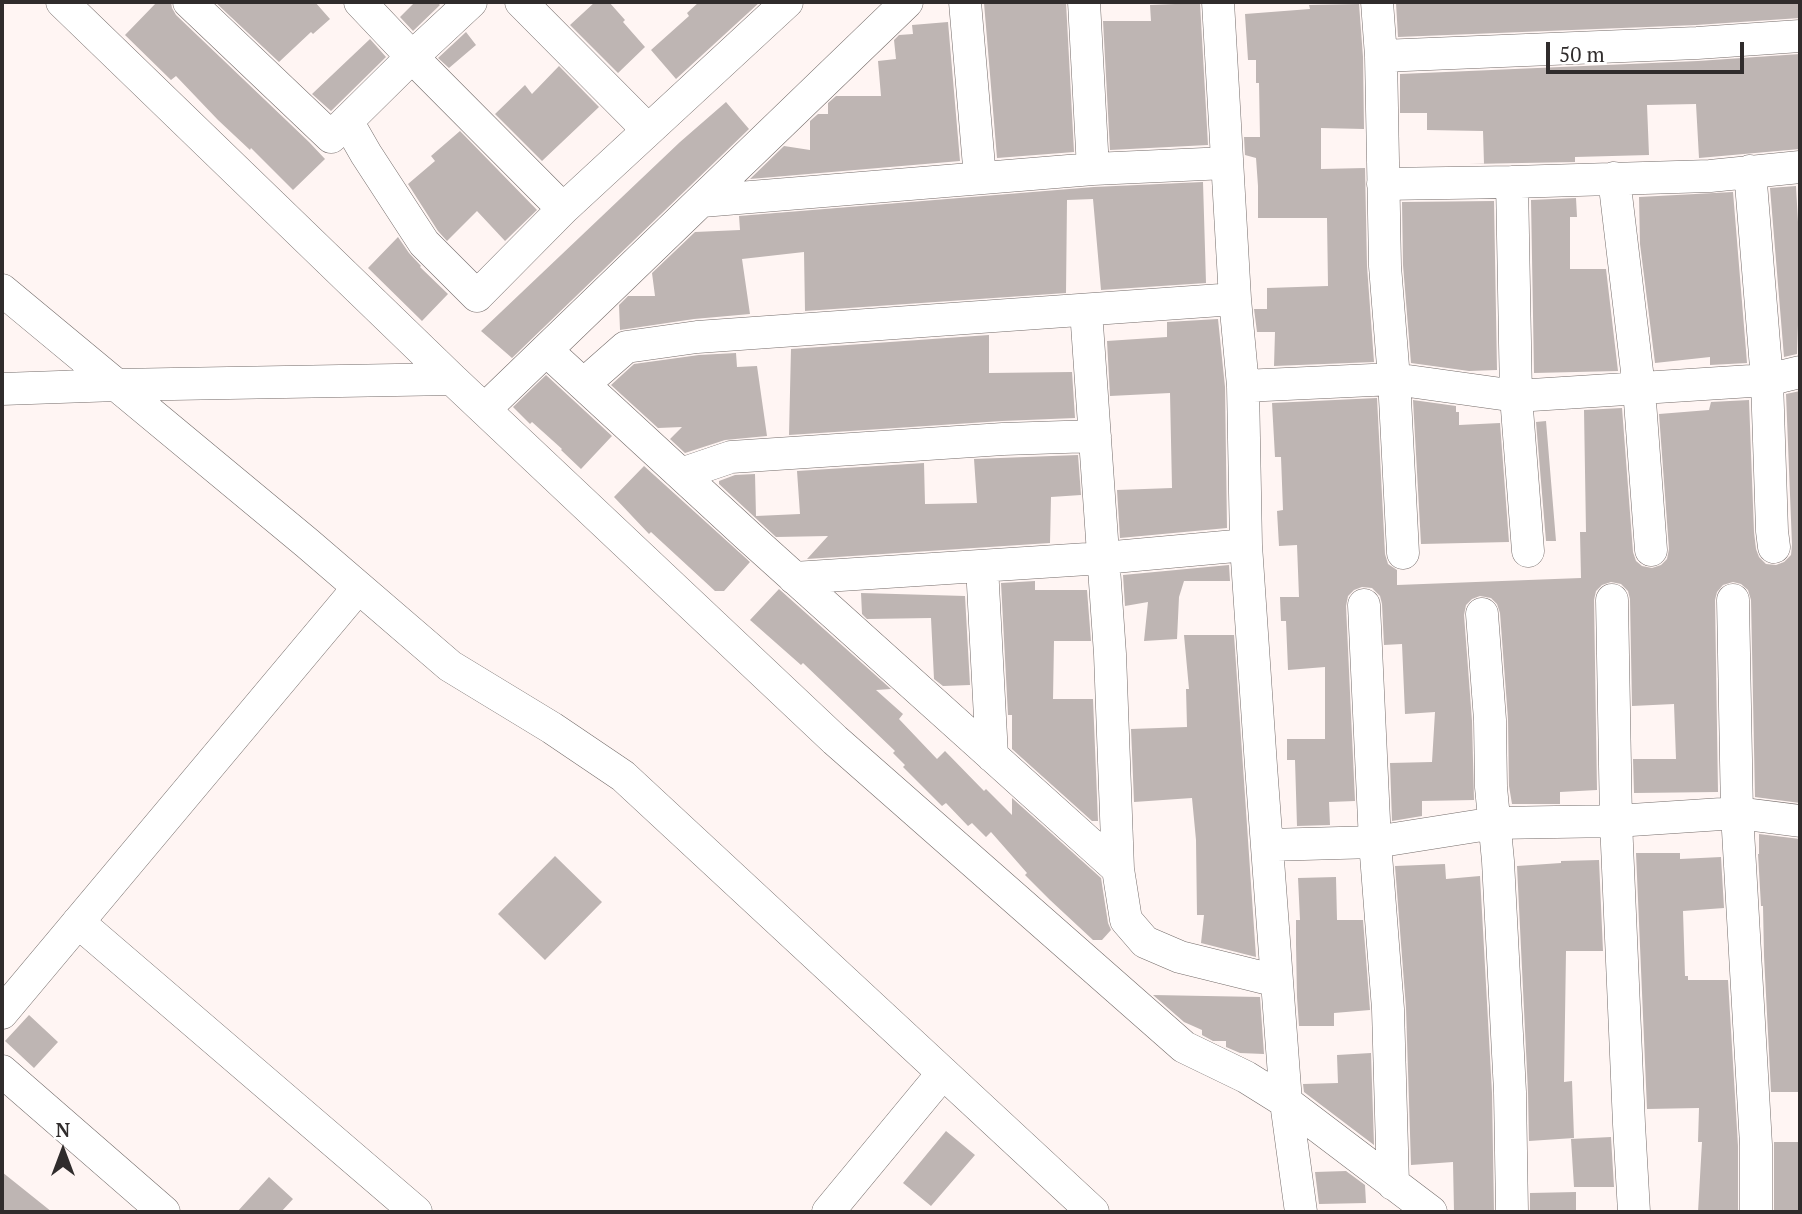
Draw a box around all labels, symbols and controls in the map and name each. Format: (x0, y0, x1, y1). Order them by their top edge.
scale bar (1550, 28, 1748, 72)
text: 50 m (1559, 40, 1605, 68)
north arrow (28, 1116, 98, 1186)
text: N (56, 1117, 70, 1142)

